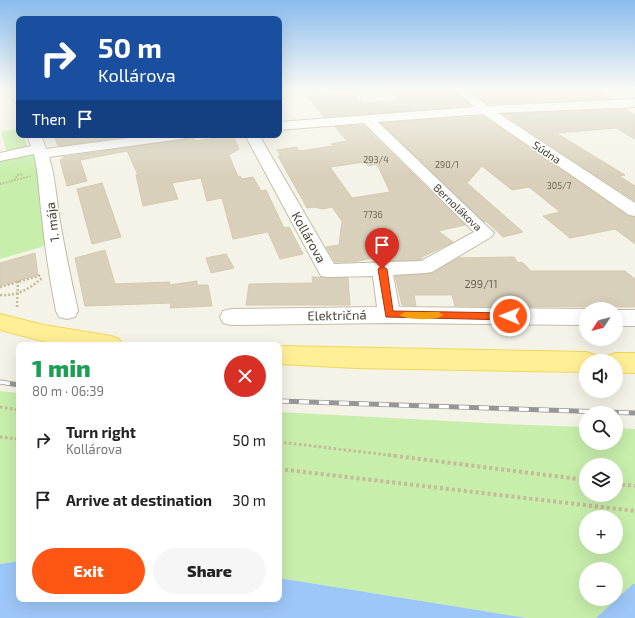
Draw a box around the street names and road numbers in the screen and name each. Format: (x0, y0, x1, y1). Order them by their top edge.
street label: Súdna (530, 138, 564, 166)
street label: Bernolákova (431, 181, 485, 233)
street label: 1. mája (42, 201, 62, 243)
street label: Kollárova (288, 209, 330, 265)
street label: Električná (307, 306, 367, 324)

